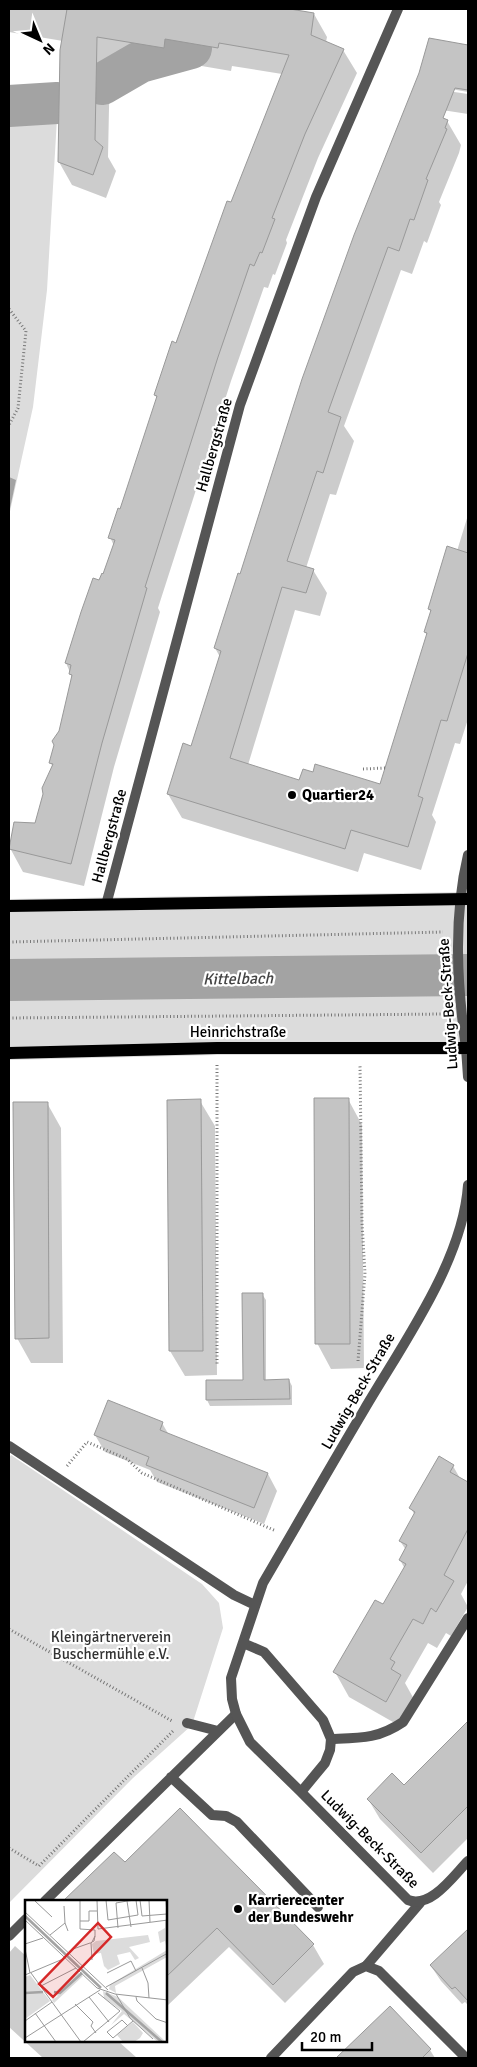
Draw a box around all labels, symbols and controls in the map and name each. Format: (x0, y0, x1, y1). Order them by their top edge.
north arrow (15, 15, 65, 65)
text: N (39, 39, 58, 58)
street label: Hallbergstraße (192, 396, 236, 494)
place label: Quartier24 (302, 786, 374, 804)
street label: Hallbergstraße (88, 787, 130, 885)
marker: Quartier24 (286, 789, 298, 801)
street label: Ludwig-Beck-Straße (434, 938, 462, 1070)
water label: Kittelbach (203, 968, 275, 990)
street label: Heinrichstraße (190, 1023, 286, 1041)
street label: Ludwig-Beck-Straße (317, 1330, 399, 1452)
park label: Kleingärtnerverein Buschermühle e.V. (51, 1628, 171, 1663)
street label: Ludwig-Beck-Straße (317, 1786, 423, 1892)
place label: Karrierecenter der Bundeswehr (248, 1891, 353, 1926)
inset map (25, 1900, 168, 2042)
marker: Karrierecenter der Bundeswehr (232, 1903, 244, 1915)
scale bar (302, 2020, 372, 2052)
text: 20 m (310, 2028, 341, 2046)

